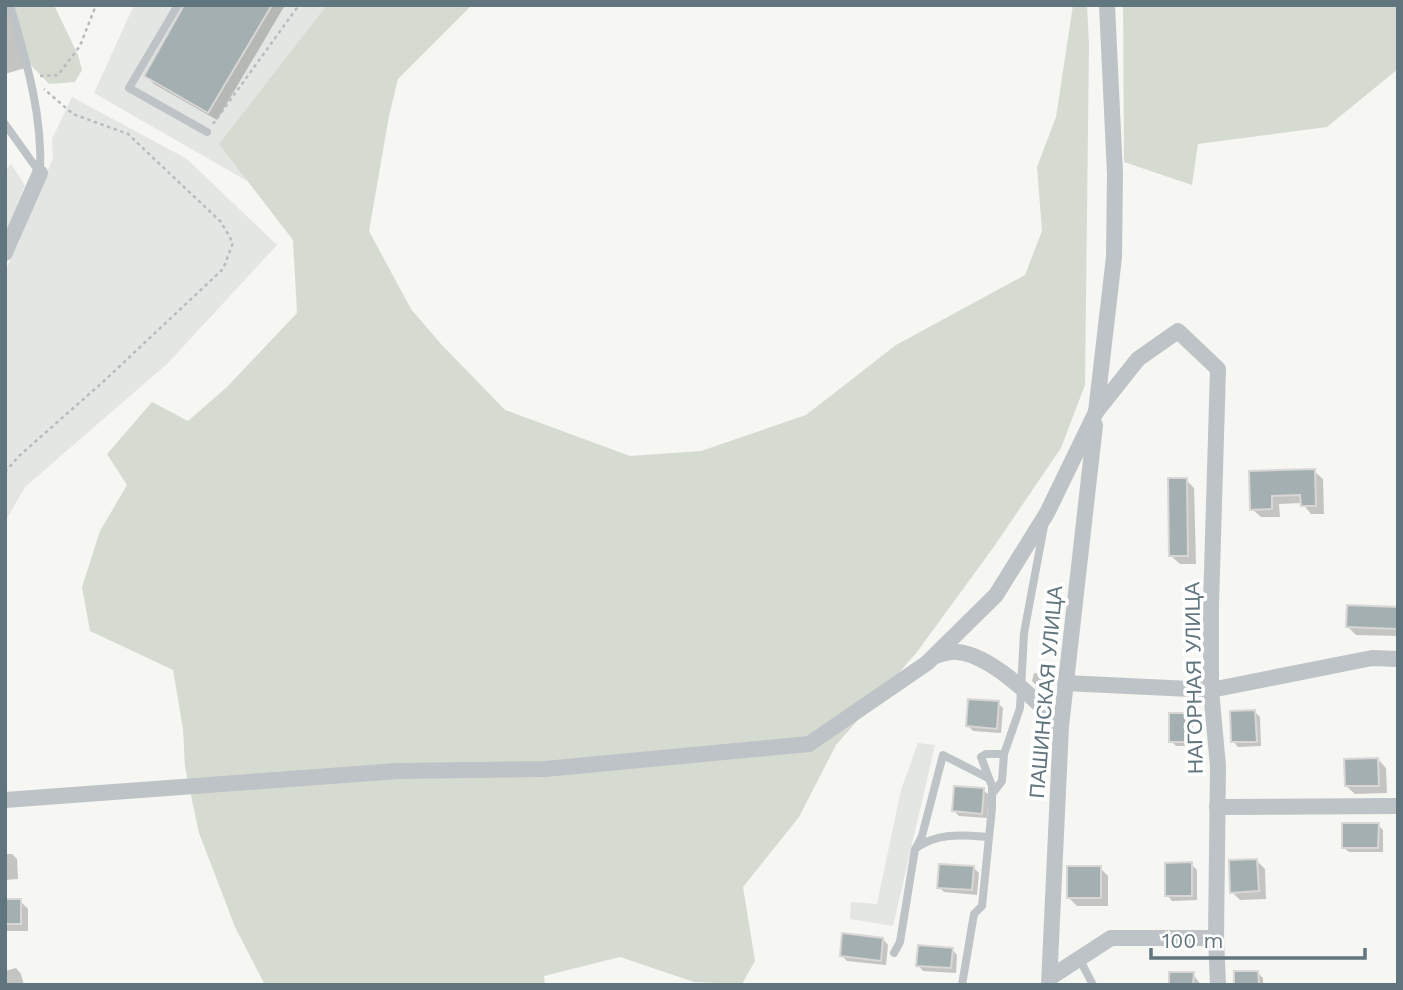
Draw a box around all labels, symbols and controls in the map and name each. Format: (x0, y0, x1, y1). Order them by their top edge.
street label: НАГОРНАЯ УЛИЦА (1179, 582, 1208, 774)
street label: ПАШИНСКАЯ УЛИЦА (1024, 585, 1067, 799)
scale bar (1151, 916, 1364, 960)
text: 100 m (1162, 928, 1224, 953)

